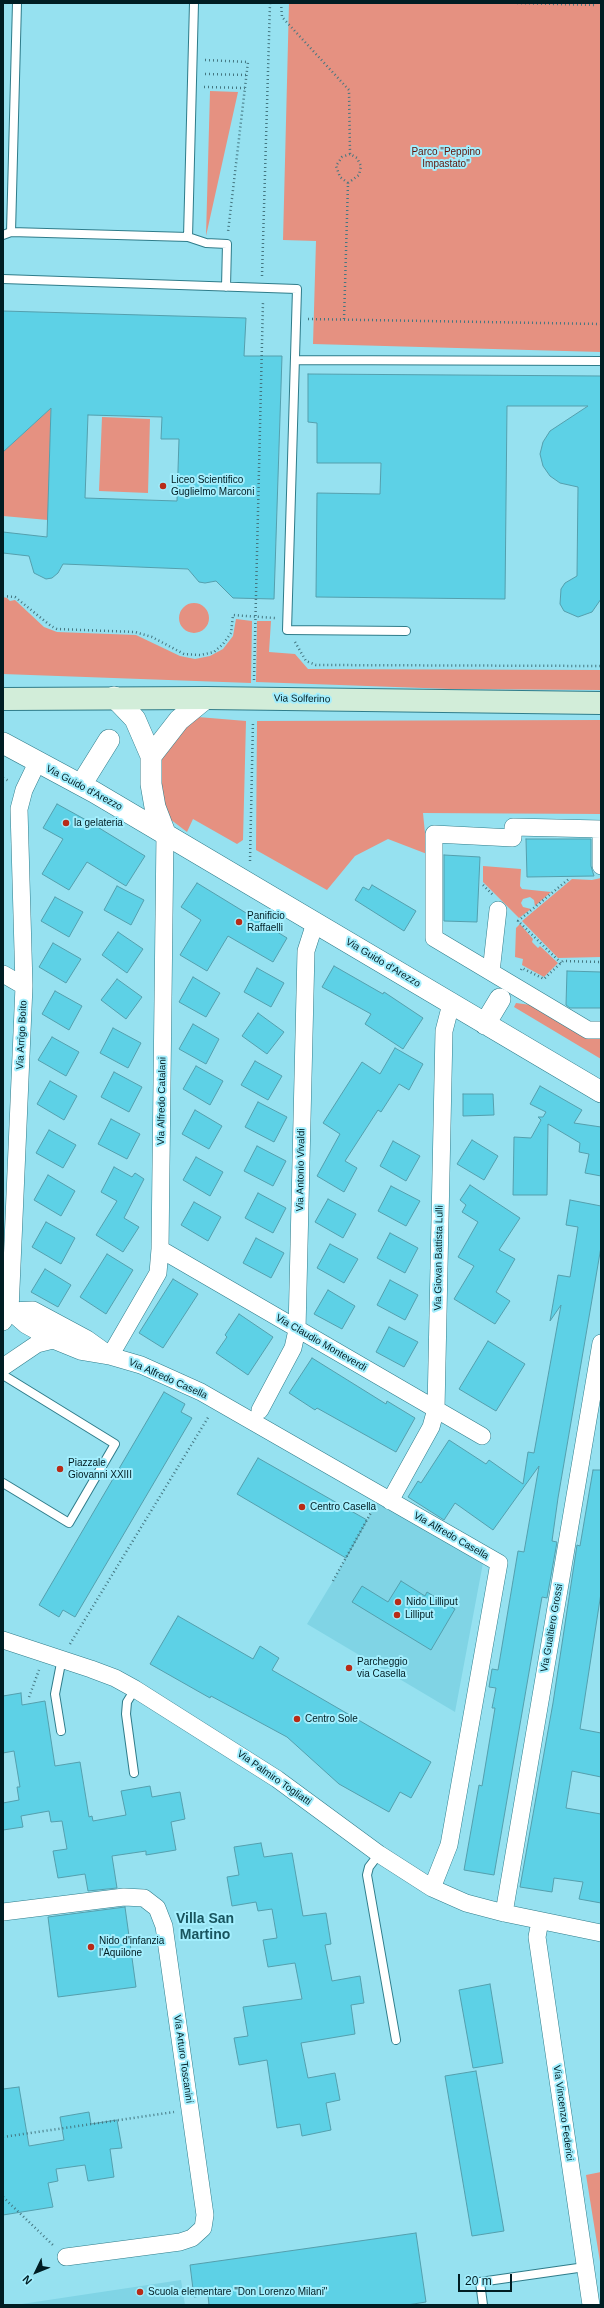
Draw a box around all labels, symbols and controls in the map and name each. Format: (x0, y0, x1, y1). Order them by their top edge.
park label: Parco "Peppino Impastato" (411, 146, 481, 170)
place label: Liceo Scientifico Guglielmo Marconi (171, 474, 254, 498)
marker: Liceo Scientifico Guglielmo Marconi (158, 481, 168, 491)
street label: Via Solferino (274, 693, 330, 705)
street label: Via Guido d'Arezzo (44, 763, 124, 813)
place label: la gelateria (74, 817, 123, 829)
marker: la gelateria (61, 818, 71, 828)
place label: Panificio Raffaelli (247, 910, 285, 934)
marker: Panificio Raffaelli (234, 917, 244, 927)
street label: Via Guido d'Arezzo (343, 936, 423, 990)
street label: Via Arrigo Boito (14, 1000, 30, 1070)
street label: Via Alfredo Catalani (155, 1057, 169, 1145)
street label: Via Antonio Vivaldi (294, 1128, 308, 1212)
street label: Via Giovan Battista Lulli (432, 1205, 446, 1311)
street label: Via Claudio Monteverdi (273, 1312, 369, 1374)
street label: Via Alfredo Casella (127, 1356, 209, 1402)
place label: Piazzale Giovanni XXIII (68, 1457, 132, 1480)
marker: Piazzale Giovanni XXIII (55, 1464, 65, 1474)
place label: Centro Casella (310, 1501, 376, 1513)
marker: Centro Casella (297, 1502, 307, 1512)
street label: Via Alfredo Casella (411, 1510, 491, 1562)
street label: Via Gualtiero Grossi (538, 1583, 566, 1673)
place label: Nido Lilliput (406, 1596, 458, 1608)
marker: Nido Lilliput (393, 1597, 403, 1607)
place label: Lilliput (405, 1609, 433, 1621)
marker: Lilliput (392, 1610, 402, 1620)
place label: Parcheggio via Casella (357, 1656, 408, 1680)
marker: Parcheggio via Casella (344, 1663, 354, 1673)
place label: Centro Sole (305, 1713, 358, 1725)
marker: Centro Sole (292, 1714, 302, 1724)
street label: Via Palmiro Togliatti (235, 1748, 313, 1808)
district label: Villa San Martino (176, 1911, 234, 1944)
place label: Nido d'infanzia l'Aquilone (99, 1935, 164, 1958)
marker: Nido d'infanzia l'Aquilone (86, 1942, 96, 1952)
street label: Via Arturo Toscanini (171, 2014, 195, 2104)
street label: Via Vincenzo Federici (550, 2064, 576, 2162)
north arrow (16, 2252, 56, 2292)
scale bar (460, 2266, 514, 2292)
text: N (20, 2273, 34, 2287)
text: 20 m (465, 2274, 492, 2288)
place label: Scuola elementare "Don Lorenzo Milani" (148, 2286, 327, 2298)
marker: Scuola elementare "Don Lorenzo Milani" (135, 2287, 145, 2297)

